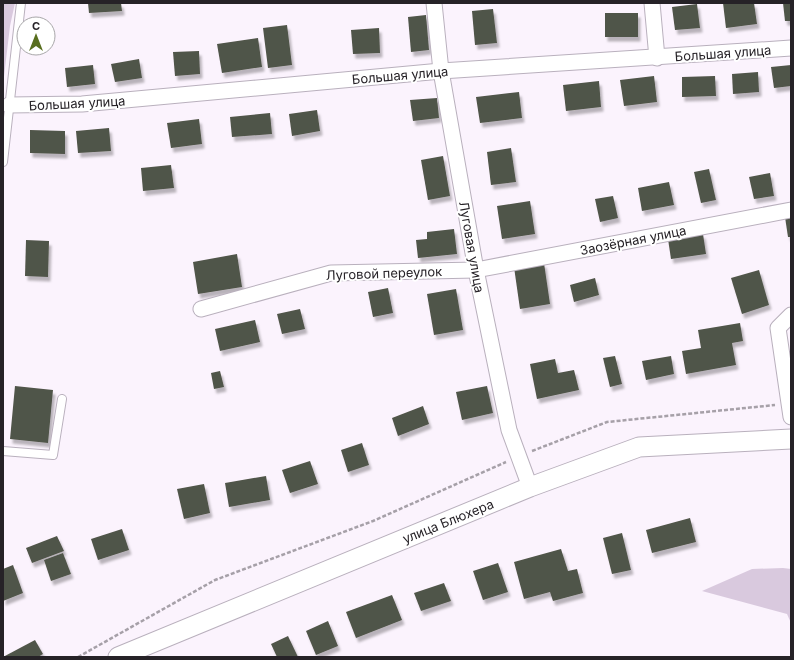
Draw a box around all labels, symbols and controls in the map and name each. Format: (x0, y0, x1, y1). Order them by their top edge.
north arrow (16, 16, 56, 56)
text: С (32, 19, 40, 33)
street label: Большая улица (674, 42, 772, 64)
street label: Большая улица (351, 63, 449, 87)
street label: Большая улица (28, 92, 126, 114)
street label: Луговая улица (456, 200, 488, 294)
street label: Заозёрная улица (579, 222, 687, 258)
street label: Луговой переулок (326, 263, 442, 283)
street label: улица Блюхера (400, 495, 496, 547)

